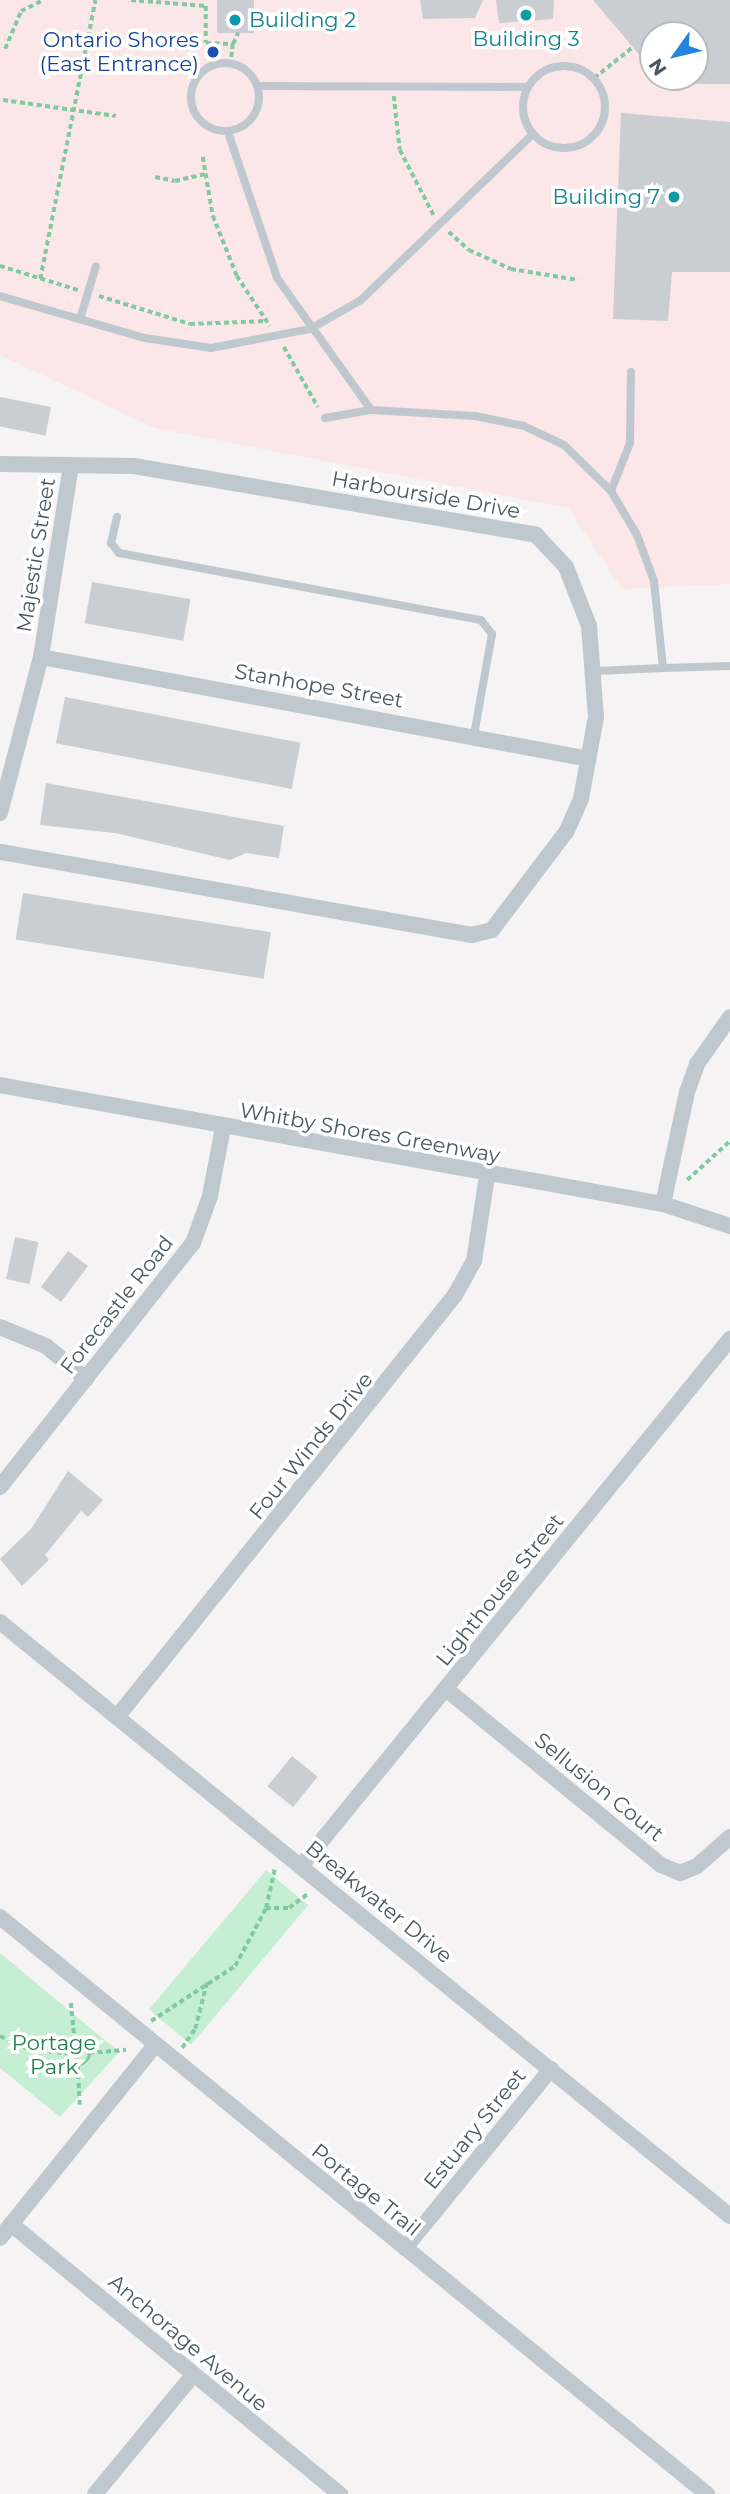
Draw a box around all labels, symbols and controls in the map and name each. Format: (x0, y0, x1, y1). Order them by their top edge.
place label: Building 2 (249, 7, 356, 33)
marker: Building 3 (518, 7, 534, 23)
marker: Building 2 (227, 12, 243, 28)
north arrow (639, 21, 709, 91)
place label: Building 3 (472, 26, 580, 52)
place label: Ontario Shores (East Entrance) (39, 27, 199, 77)
marker: Ontario Shores (East Entrance) (205, 44, 221, 60)
text: N (644, 54, 672, 80)
place label: Building 7 (552, 184, 660, 210)
marker: Building 7 (666, 189, 682, 205)
street label: Harbourside Drive (330, 466, 522, 524)
street label: Majestic Street (11, 476, 61, 634)
street label: Stanhope Street (233, 659, 405, 713)
street label: Whitby Shores Greenway (238, 1098, 502, 1168)
street label: Forecastle Road (55, 1231, 179, 1379)
street label: Four Winds Drive (244, 1367, 378, 1525)
street label: Lighthouse Street (431, 1509, 569, 1671)
street label: Sellusion Court (529, 1727, 669, 1847)
street label: Breakwater Drive (301, 1835, 457, 1969)
park label: Portage Park (12, 2030, 96, 2080)
street label: Estuary Street (419, 2064, 531, 2194)
street label: Portage Trail (306, 2138, 426, 2242)
street label: Anchorage Avenue (103, 2269, 273, 2417)

